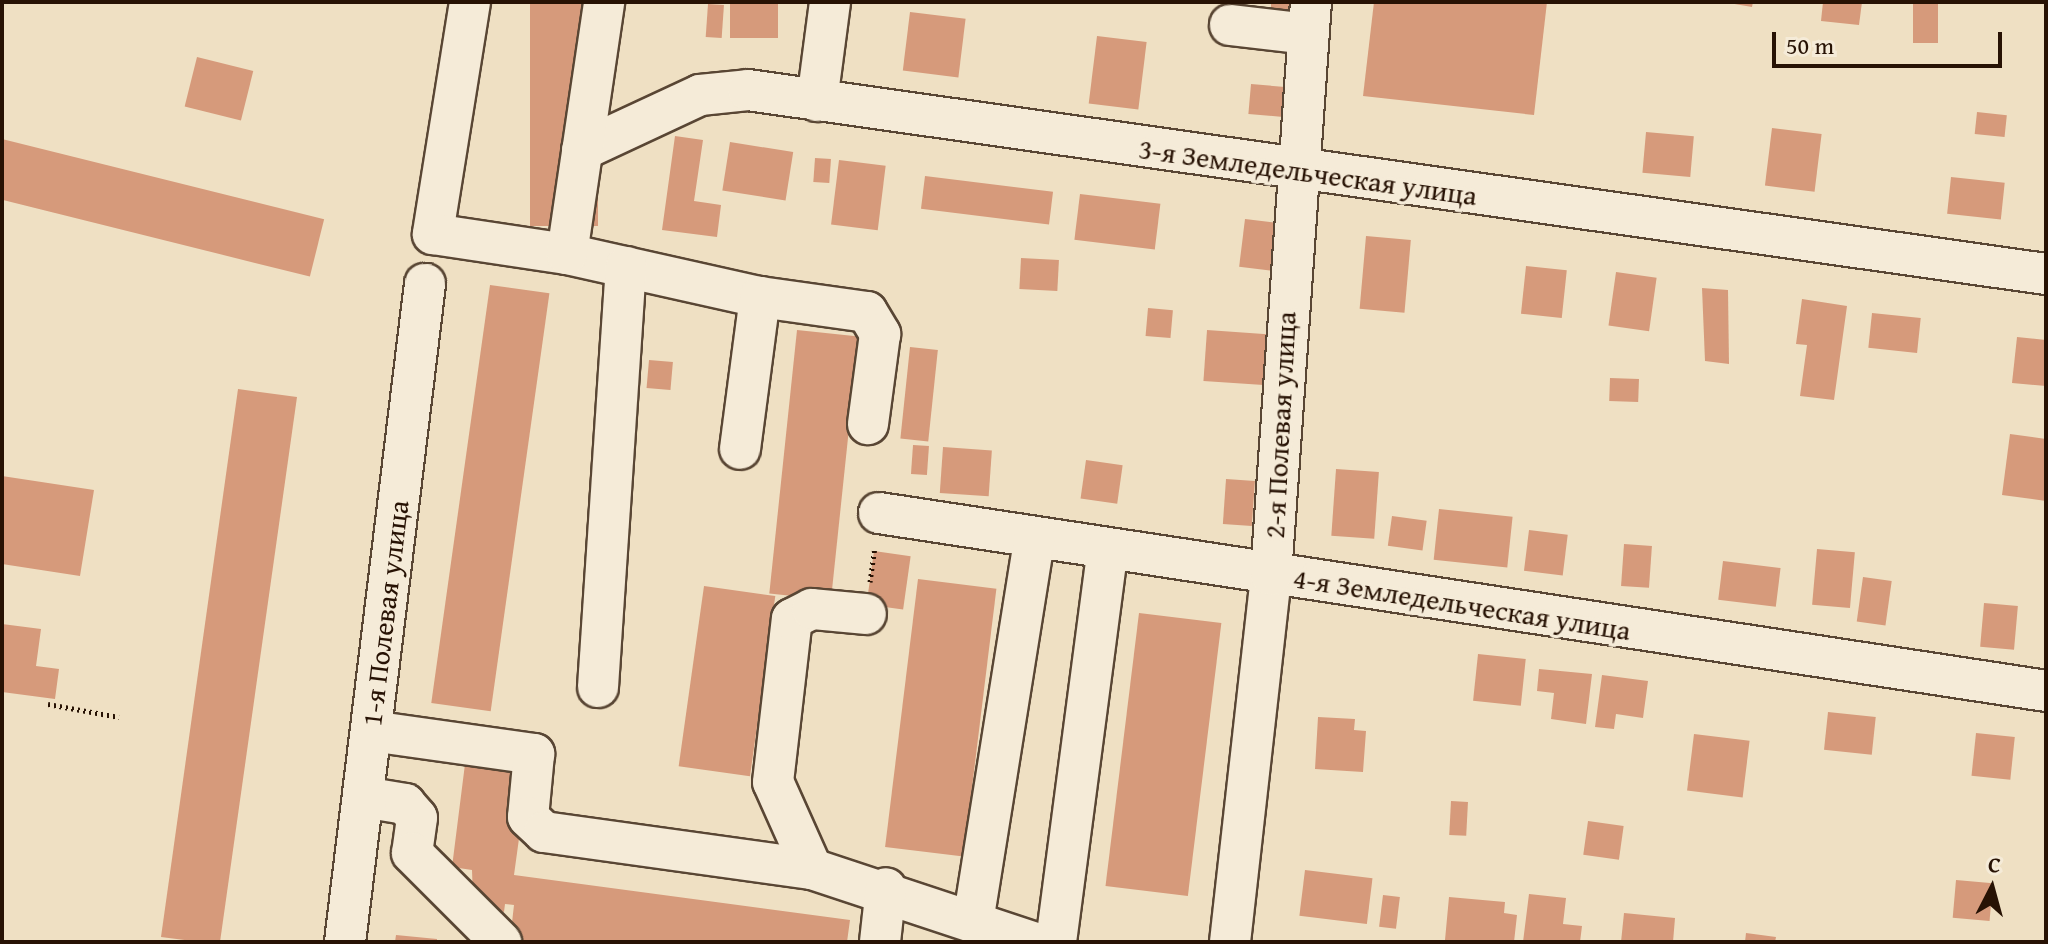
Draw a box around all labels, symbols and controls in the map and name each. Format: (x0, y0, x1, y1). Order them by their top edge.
scale bar (1776, 16, 2006, 66)
text: 50 m (1786, 28, 1834, 63)
street label: 3-я Земледельческая улица (1137, 132, 1479, 212)
street label: 2-я Полевая улица (1257, 311, 1303, 539)
street label: 1-я Полевая улица (354, 498, 416, 728)
street label: 4-я Земледельческая улица (1291, 561, 1633, 647)
north arrow (1952, 848, 2032, 928)
text: С (1987, 848, 2002, 881)

